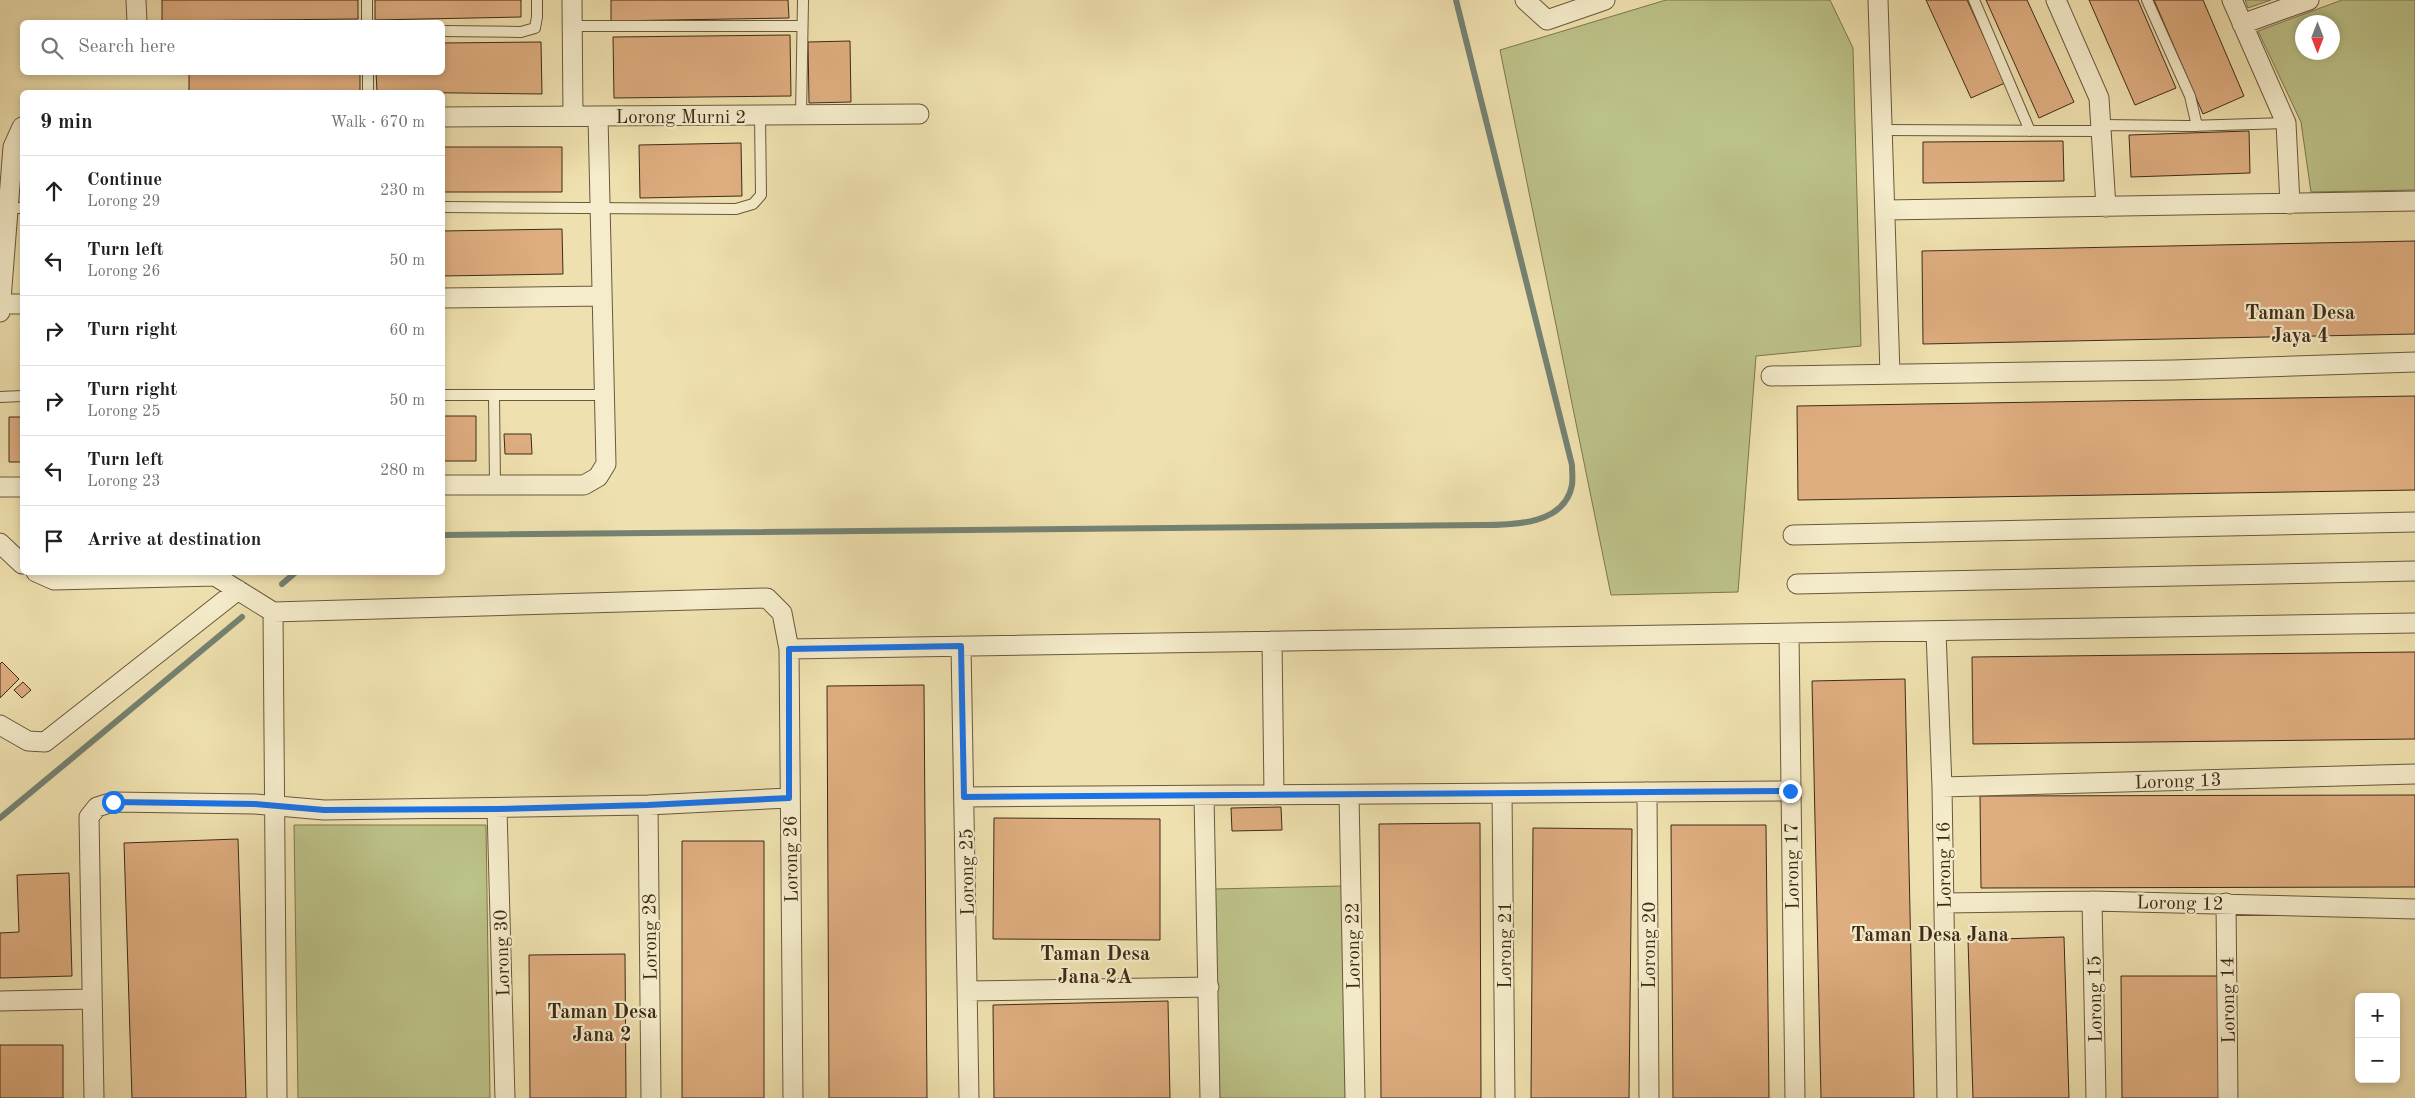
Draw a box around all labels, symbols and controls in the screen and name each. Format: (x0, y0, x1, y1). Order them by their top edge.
north arrow (2295, 15, 2340, 60)
search box (20, 20, 445, 75)
icon: search (38, 34, 66, 62)
text: Search here (78, 38, 175, 57)
street label: Lorong Murni 2 (616, 109, 746, 128)
text: 9 min (40, 112, 93, 133)
text: Walk · 670 m (330, 115, 425, 131)
text: Continue (87, 171, 162, 190)
icon: ahead (40, 177, 68, 205)
text: 230 m (380, 183, 425, 199)
text: Lorong 29 (87, 194, 160, 210)
text: Turn left (87, 241, 164, 260)
icon: left (40, 247, 68, 275)
text: 50 m (389, 253, 425, 269)
text: Lorong 26 (87, 264, 160, 280)
district label: Taman Desa Jaya 4 (2245, 304, 2355, 347)
icon: right (40, 317, 68, 345)
text: Turn right (87, 321, 177, 340)
text: 60 m (389, 323, 425, 339)
text: Turn right (87, 381, 177, 400)
icon: right (40, 387, 68, 415)
text: 50 m (389, 393, 425, 409)
text: Lorong 25 (87, 404, 160, 420)
text: Turn left (87, 451, 164, 470)
icon: left (40, 457, 68, 485)
text: 280 m (380, 463, 425, 479)
text: Lorong 23 (87, 474, 160, 490)
icon: arrive (40, 527, 68, 555)
text: Arrive at destination (87, 531, 261, 550)
street label: Lorong 13 (2134, 771, 2222, 794)
route end (1779, 780, 1802, 803)
route start (102, 791, 125, 814)
street label: Lorong 26 (782, 815, 803, 903)
street label: Lorong 16 (1935, 821, 1956, 909)
street label: Lorong 17 (1783, 822, 1804, 910)
street label: Lorong 25 (958, 828, 979, 916)
street label: Lorong 28 (641, 893, 662, 981)
street label: Lorong 12 (2136, 894, 2224, 915)
street label: Lorong 21 (1497, 901, 1516, 989)
street label: Lorong 20 (1641, 901, 1660, 989)
street label: Lorong 22 (1344, 902, 1365, 990)
street label: Lorong 30 (492, 909, 515, 997)
district label: Taman Desa Jana (1851, 926, 2009, 946)
district label: Taman Desa Jana 2A (1040, 945, 1150, 988)
street label: Lorong 15 (2086, 955, 2107, 1043)
street label: Lorong 14 (2219, 956, 2240, 1044)
map controls (2355, 993, 2400, 1083)
button: + (2355, 993, 2400, 1038)
district label: Taman Desa Jana 2 (547, 1003, 657, 1046)
button: − (2355, 1038, 2400, 1083)

